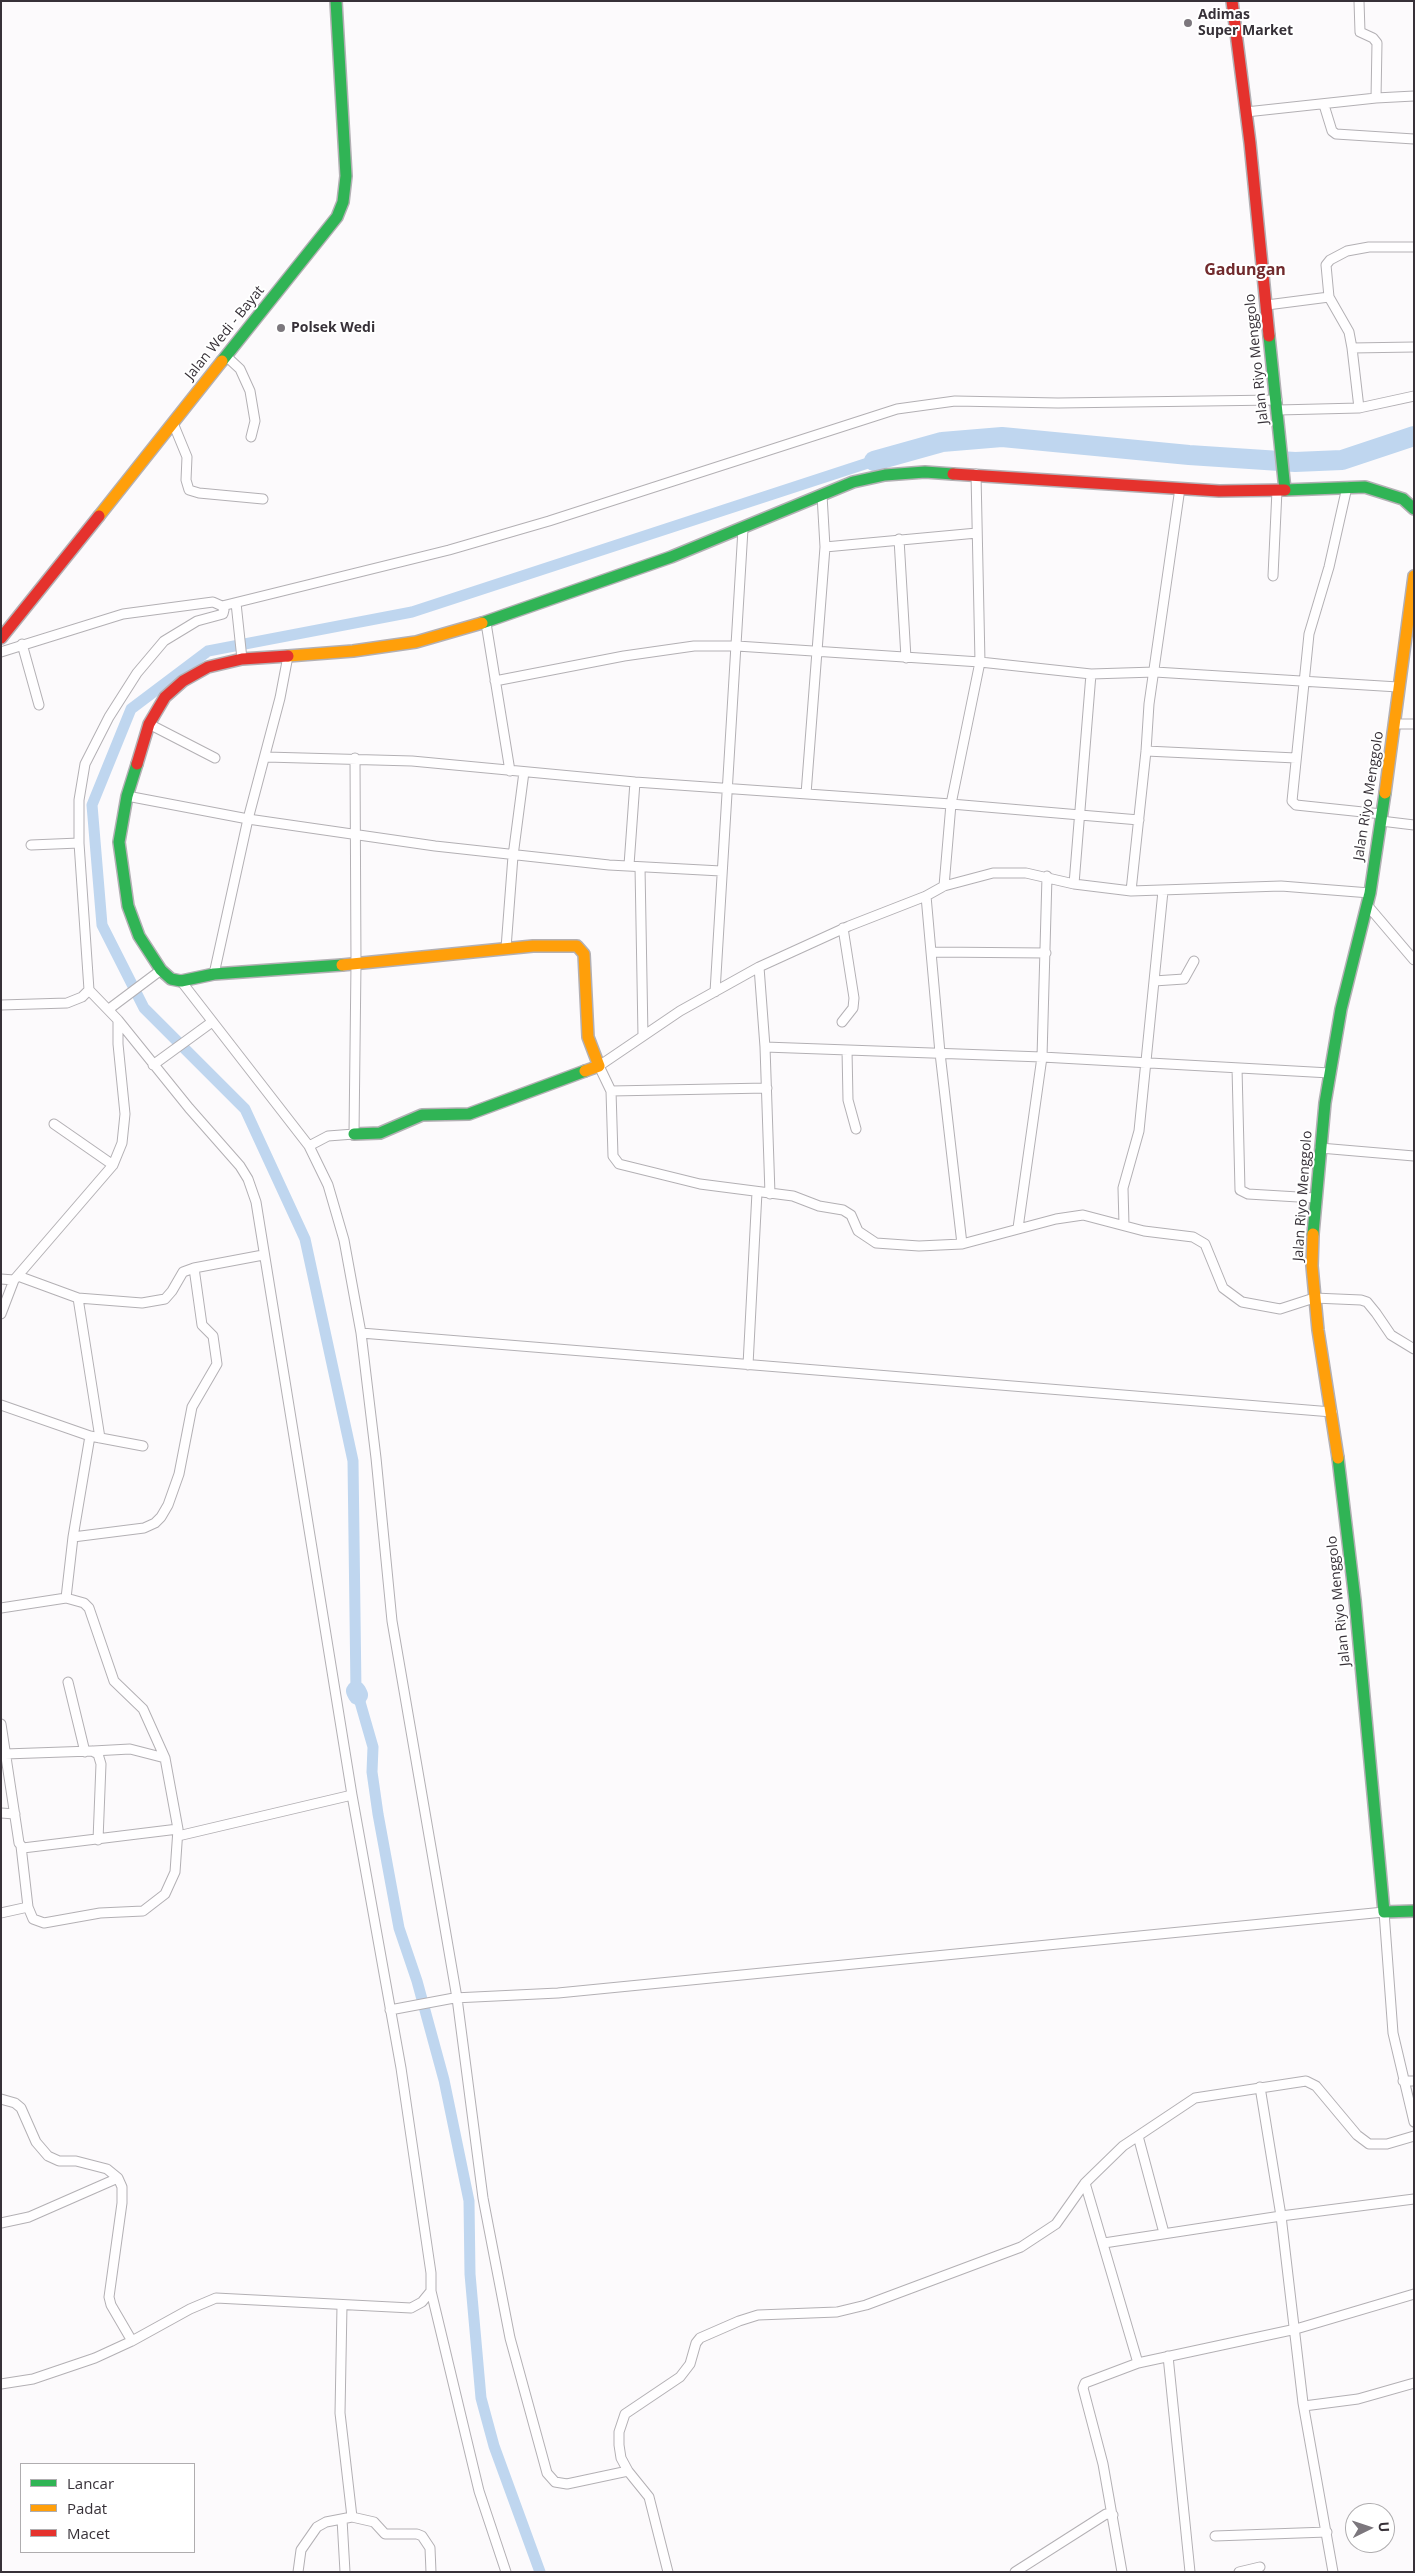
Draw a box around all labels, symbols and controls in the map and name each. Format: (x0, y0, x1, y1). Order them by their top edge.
place label: Adimas Super Market (1198, 7, 1293, 40)
marker: Adimas Super Market (1182, 17, 1194, 29)
district label: Gadungan (1204, 260, 1286, 280)
street label: Jalan Wedi - Bayat (182, 283, 268, 383)
street label: Jalan Riyo Menggolo (1242, 293, 1272, 425)
place label: Polsek Wedi (291, 320, 375, 336)
marker: Polsek Wedi (275, 322, 287, 334)
street label: Jalan Riyo Menggolo (1350, 730, 1388, 862)
street label: Jalan Riyo Menggolo (1290, 1130, 1316, 1262)
street label: Jalan Riyo Menggolo (1324, 1535, 1354, 1667)
legend (20, 2463, 195, 2553)
text: Lancar (67, 2473, 114, 2493)
text: Padat (67, 2498, 107, 2518)
north arrow (1345, 2503, 1395, 2553)
text: U (1375, 2521, 1394, 2533)
text: Macet (67, 2523, 110, 2543)

